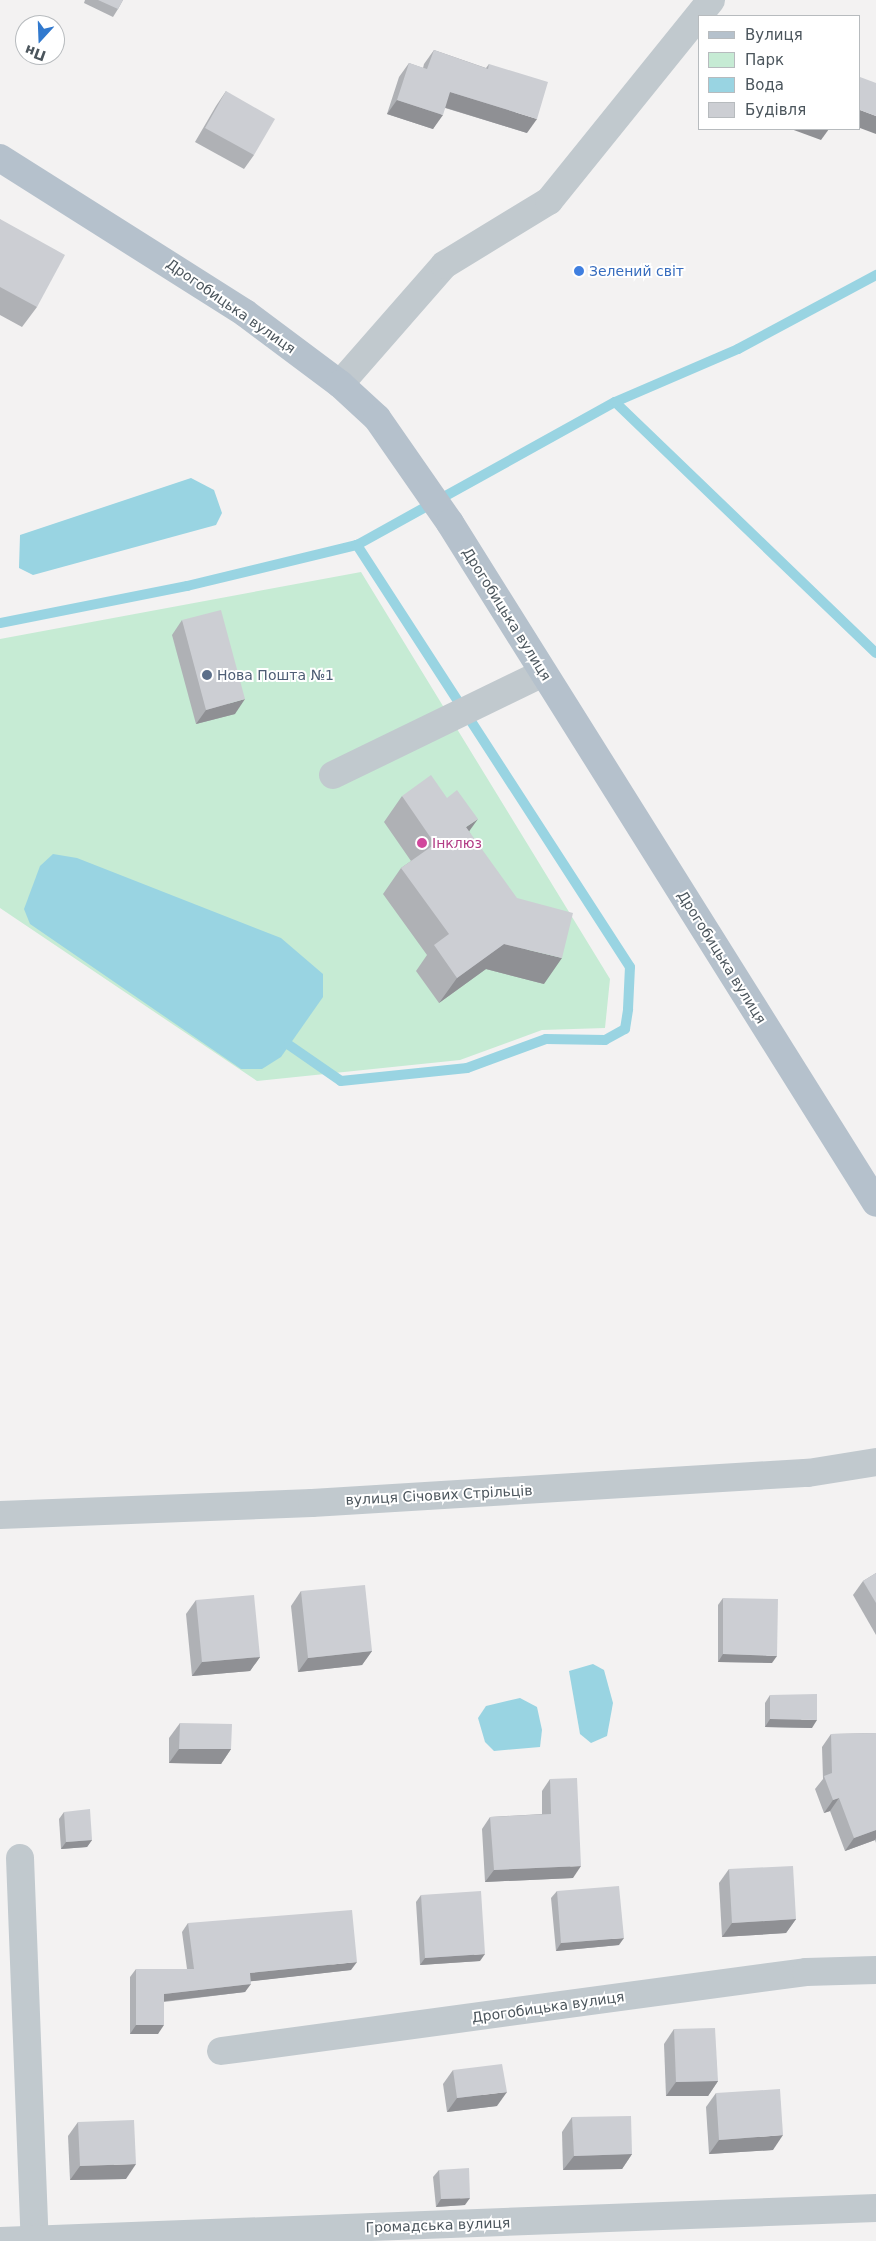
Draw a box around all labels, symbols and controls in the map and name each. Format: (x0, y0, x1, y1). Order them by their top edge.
north arrow (15, 15, 65, 65)
legend (698, 15, 861, 130)
text: Вулиця (745, 26, 803, 44)
text: Пн (22, 42, 48, 64)
text: Парк (745, 51, 784, 69)
text: Вода (745, 76, 784, 94)
text: Будівля (745, 101, 806, 119)
street label: Дрогобицька вулиця (163, 255, 299, 357)
place label: Зелений світ (589, 263, 684, 279)
marker: Зелений світ (573, 265, 585, 277)
street label: Дрогобицька вулиця (459, 544, 555, 684)
place label: Нова Пошта №1 (217, 667, 334, 683)
marker: Нова Пошта №1 (201, 669, 213, 681)
place label: Інклюз (432, 835, 482, 851)
marker: Інклюз (416, 837, 428, 849)
street label: Дрогобицька вулиця (674, 887, 770, 1027)
street label: вулиця Січових Стрільців (345, 1482, 533, 1508)
street label: Дрогобицька вулиця (471, 1988, 625, 2026)
street label: Громадська вулиця (365, 2214, 511, 2236)

